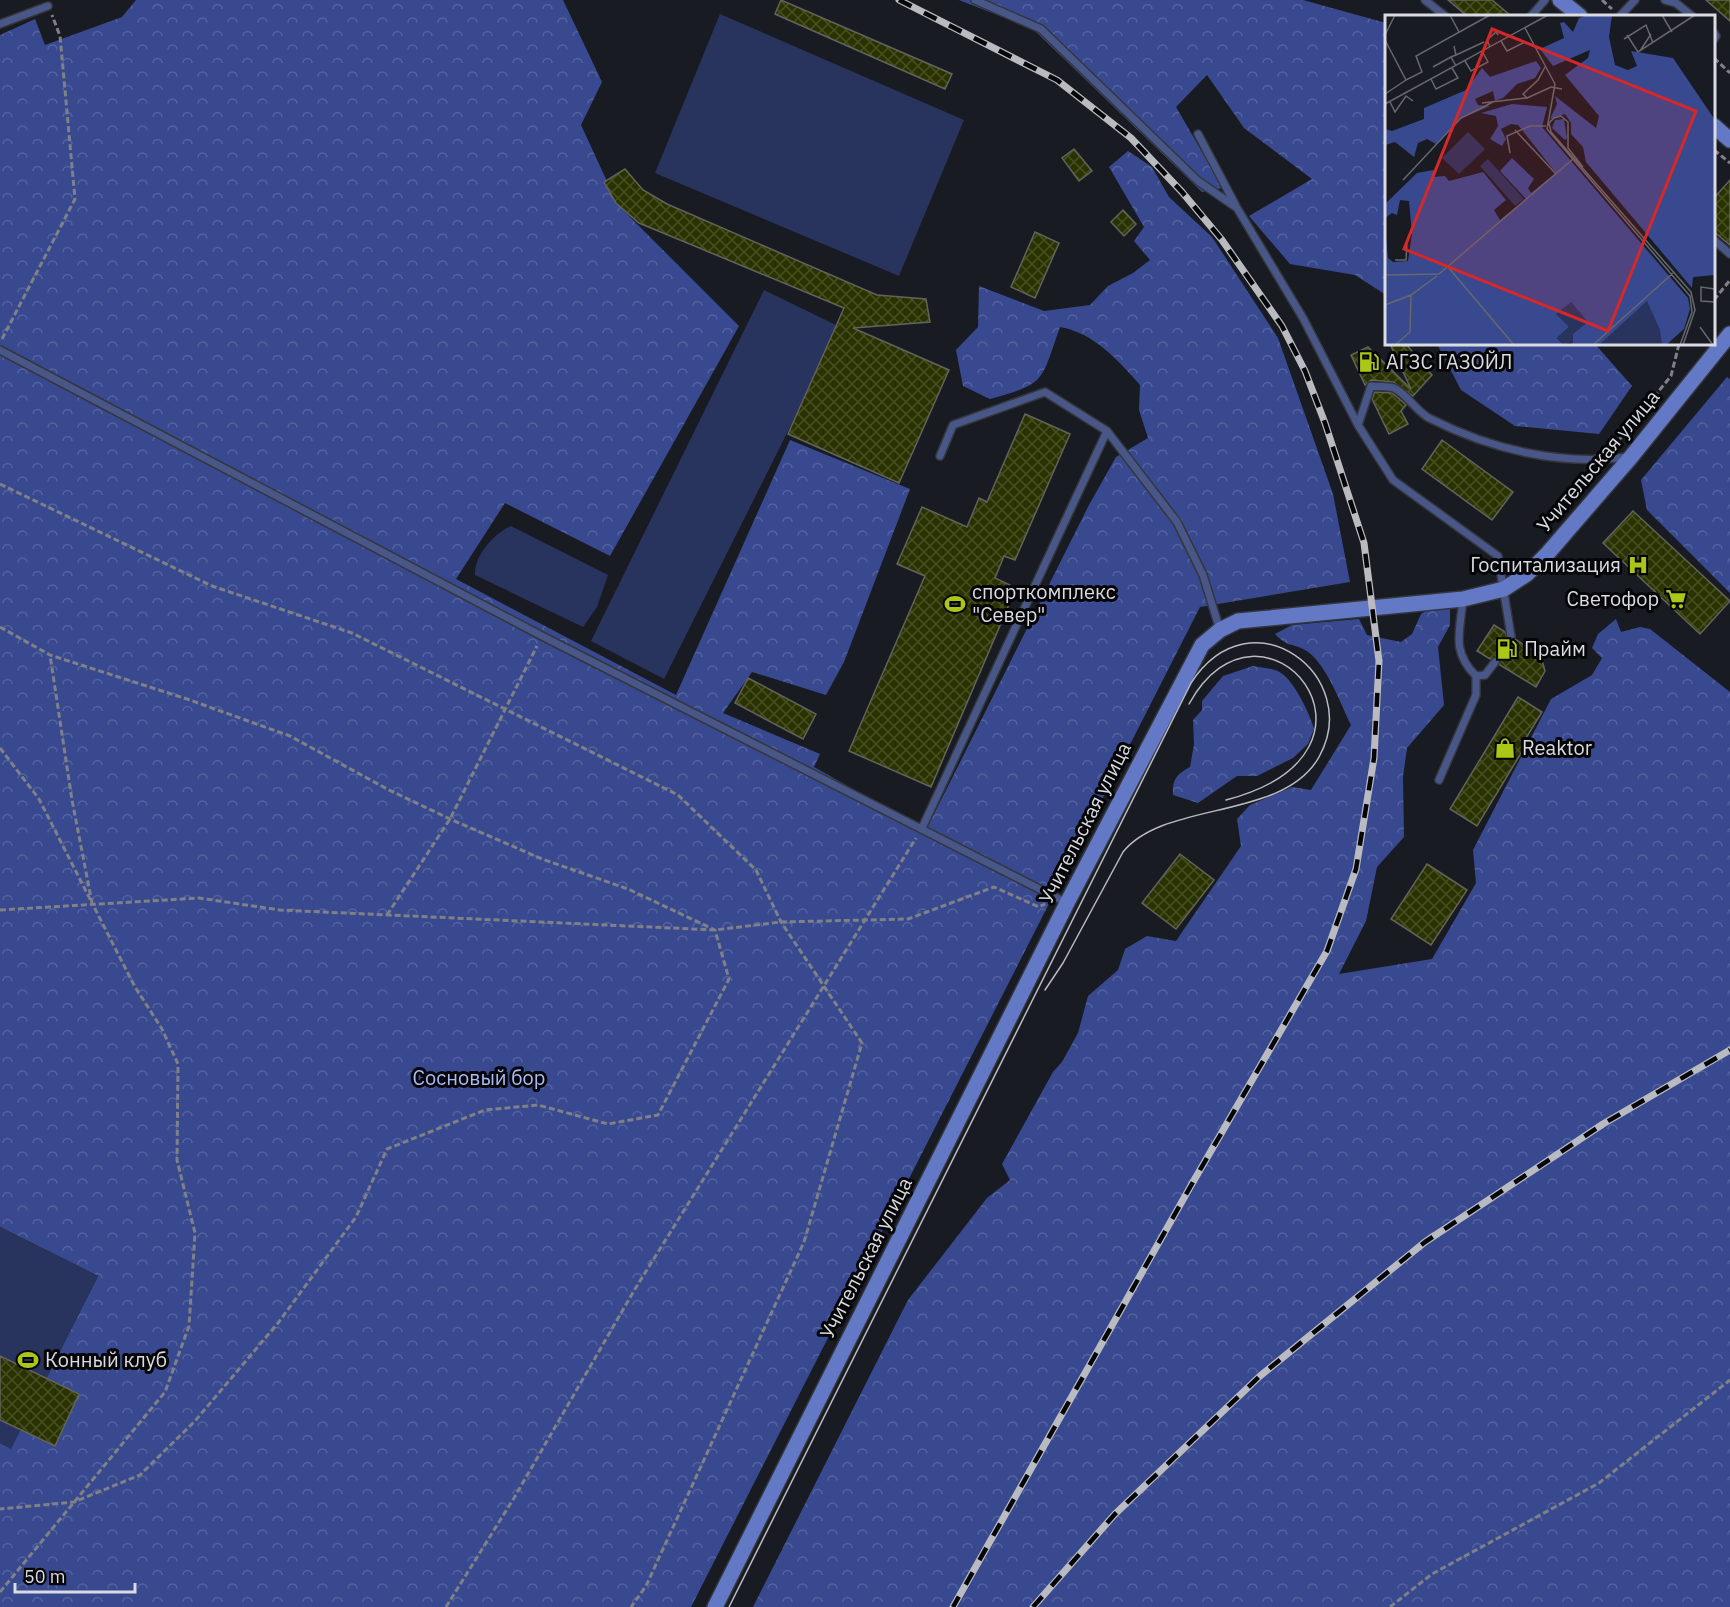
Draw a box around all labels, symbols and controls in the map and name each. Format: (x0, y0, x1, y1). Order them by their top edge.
inset map (1385, 15, 1715, 345)
place label: АГЗС ГАЗОЙЛ (1386, 348, 1512, 375)
fuel station icon: АГЗС ГАЗОЙЛ (1357, 350, 1381, 374)
street label: Учительская улица (1530, 384, 1665, 538)
place label: Госпитализация (1470, 551, 1621, 578)
hospital icon: Госпитализация (1626, 553, 1650, 577)
place label: спорткомплекс "Север" (972, 578, 1116, 628)
place label: Светофор (1566, 585, 1659, 612)
supermarket icon: Светофор (1664, 587, 1688, 611)
sports icon: спорткомплекс "Север" (943, 592, 967, 616)
place label: Прайм (1524, 635, 1586, 662)
fuel station icon: Прайм (1495, 637, 1519, 661)
place label: Reaktor (1522, 734, 1592, 761)
shop icon: Reaktor (1493, 736, 1517, 760)
street label: Учительская улица (1032, 737, 1137, 908)
park label: Сосновый бор (413, 1064, 545, 1091)
street label: Учительская улица (813, 1172, 918, 1343)
place label: Конный клуб (45, 1346, 167, 1373)
sports icon: Конный клуб (16, 1348, 40, 1372)
scale bar (15, 1556, 135, 1594)
text: 50 m (24, 1565, 66, 1588)

